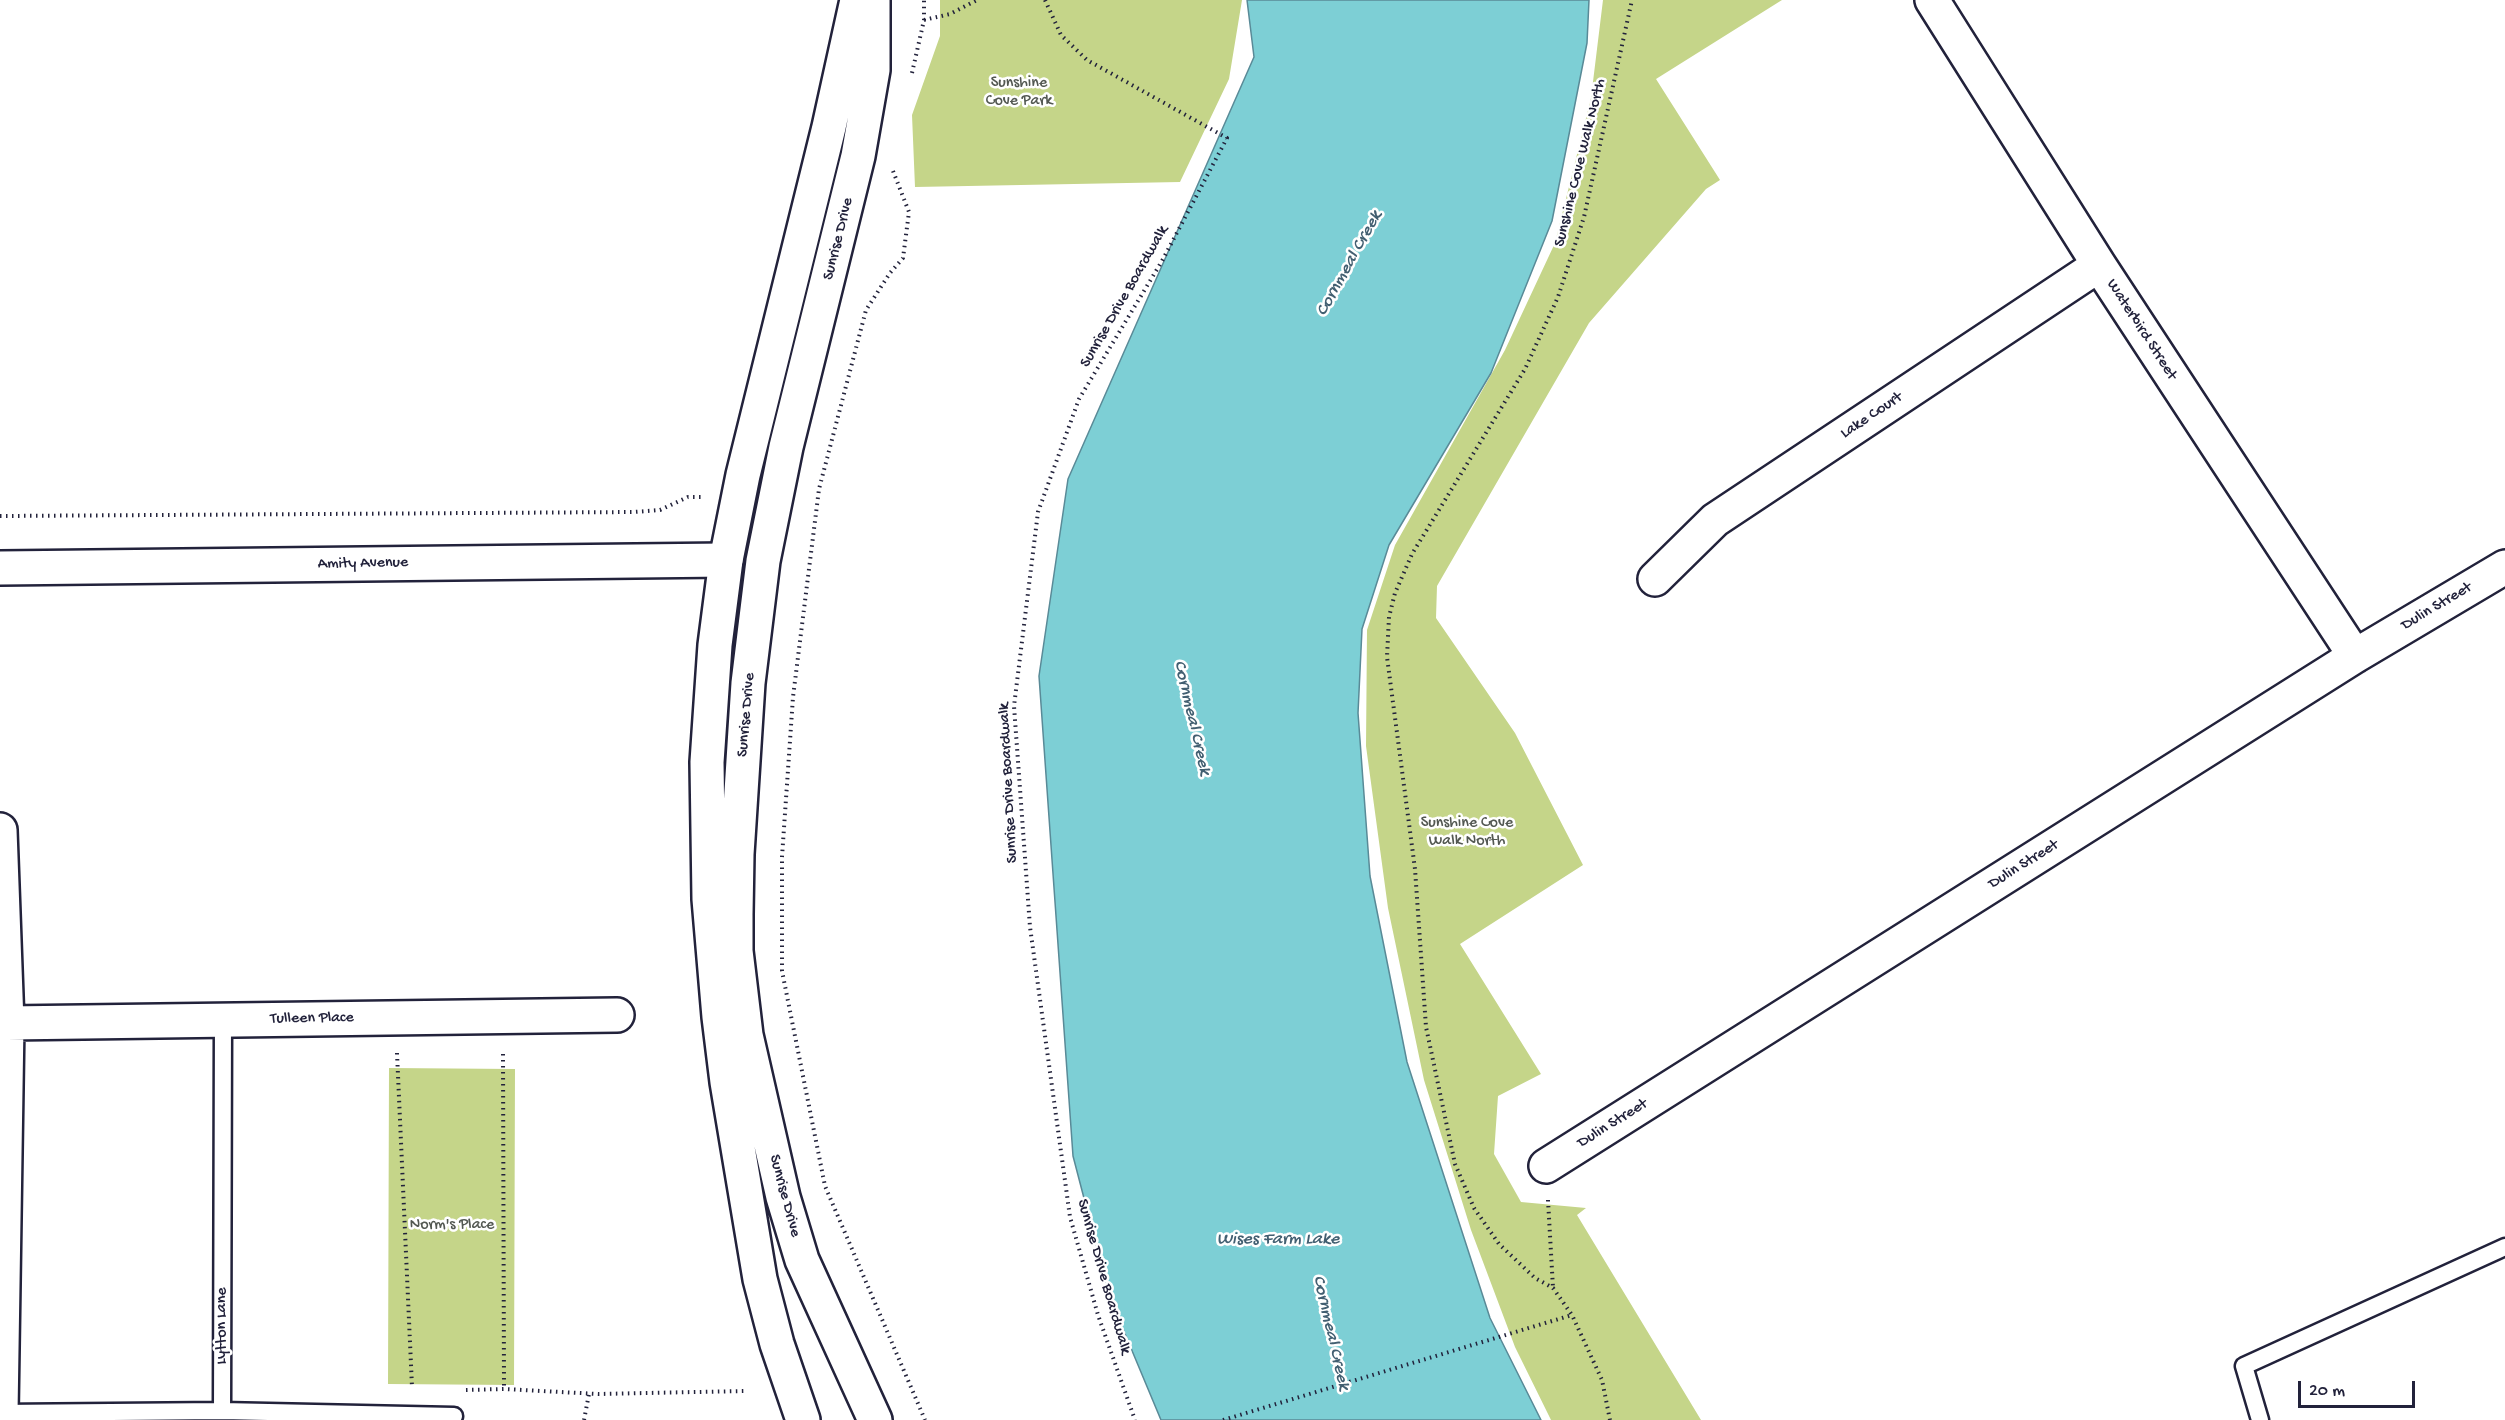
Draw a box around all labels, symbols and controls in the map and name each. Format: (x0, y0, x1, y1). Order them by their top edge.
park label: Sunshine Cove Park (986, 74, 1052, 112)
street label: Sunshine Cove Walk North (1551, 77, 1611, 249)
street label: Sunrise Drive (819, 196, 859, 282)
water label: Cornmeal Creek (1312, 208, 1388, 320)
street label: Sunrise Drive Boardwalk (1077, 223, 1173, 371)
street label: Waterbird Street (2101, 276, 2181, 384)
street label: Lake Court (1837, 388, 1907, 444)
street label: Amity Avenue (318, 554, 408, 574)
street label: Dulin Street (2398, 578, 2476, 636)
water label: Cornmeal Creek (1167, 659, 1215, 777)
street label: Sunrise Drive (734, 672, 760, 758)
street label: Sunrise Drive Boardwalk (995, 702, 1023, 864)
park label: Sunshine Cove Walk North (1421, 814, 1513, 852)
street label: Dulin Street (1985, 836, 2063, 894)
street label: Tulleen Place (270, 1009, 354, 1029)
street label: Dulin Street (1574, 1095, 1652, 1153)
street label: Sunrise Drive (764, 1153, 804, 1239)
street label: Sunrise Drive Boardwalk (1072, 1197, 1134, 1357)
park label: Norm's Place (410, 1216, 494, 1236)
water label: Wises Farm Lake (1217, 1229, 1339, 1251)
water label: Cornmeal Creek (1306, 1274, 1354, 1392)
street label: Lytton Lane (213, 1287, 233, 1365)
scale bar (2301, 1369, 2418, 1407)
text: 20 m (2309, 1381, 2345, 1402)

